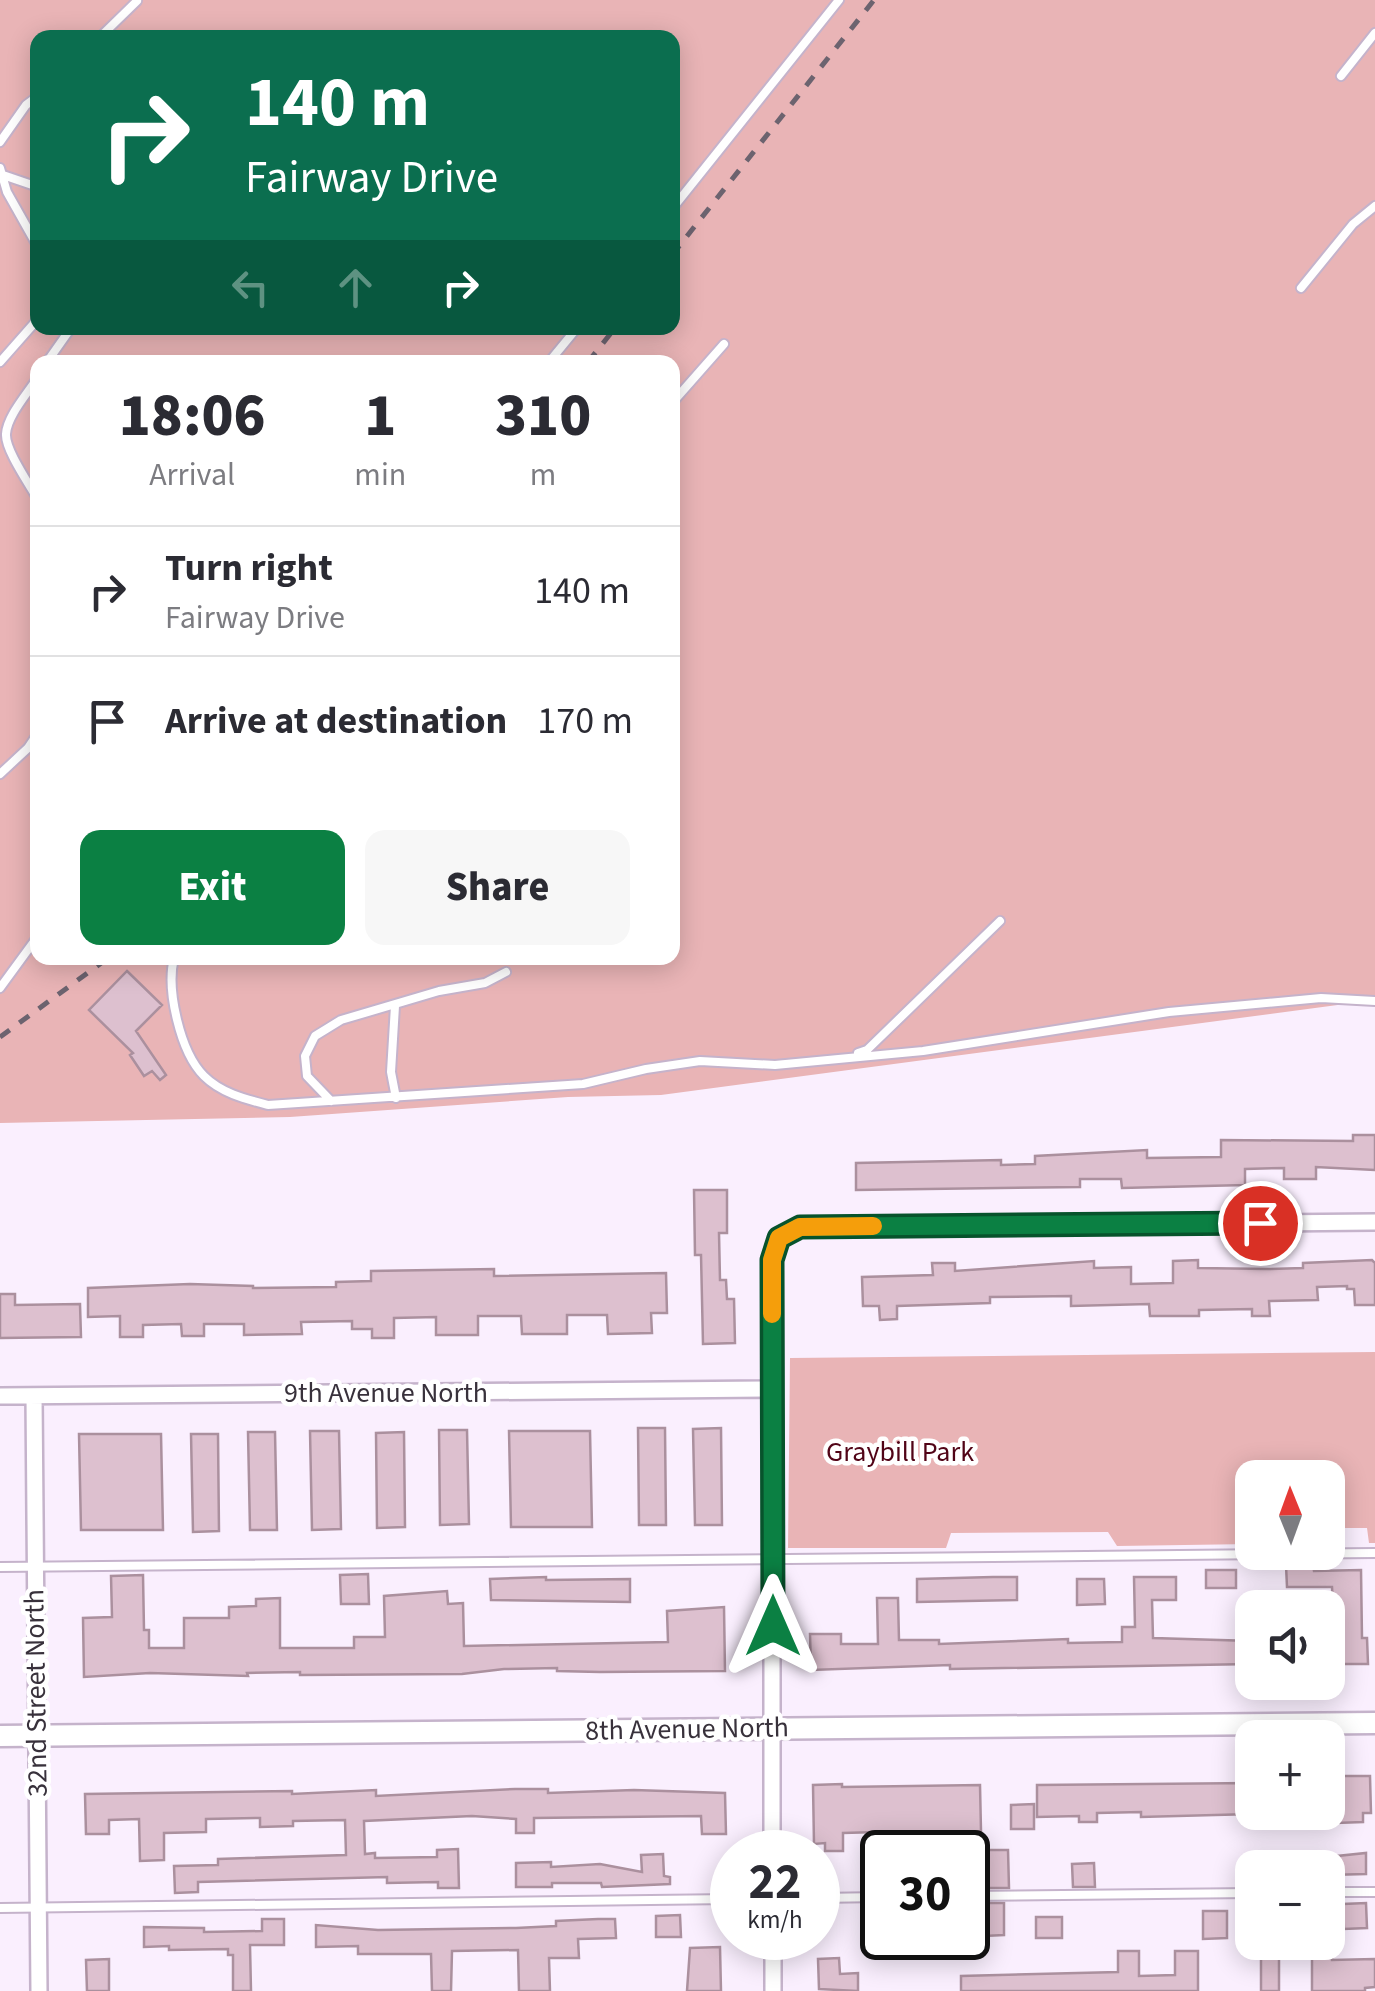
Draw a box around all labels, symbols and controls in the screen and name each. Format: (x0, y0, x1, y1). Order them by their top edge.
text: 140 m (245, 53, 430, 153)
icon: right (80, 70, 210, 200)
text: Fairway Drive (245, 146, 498, 210)
icon: left (223, 260, 278, 315)
icon: ahead (328, 260, 383, 315)
icon: right (433, 260, 488, 315)
text: 18:06 (119, 374, 266, 459)
text: 1 (364, 374, 396, 459)
text: 310 (495, 374, 591, 459)
text: Arrival (149, 452, 235, 498)
text: min (354, 452, 406, 498)
text: m (530, 452, 556, 498)
text: Turn right (165, 541, 333, 595)
icon: right (80, 564, 135, 619)
text: 140 m (534, 564, 630, 618)
text: Fairway Drive (165, 595, 345, 641)
icon: arrive (80, 694, 135, 749)
text: Arrive at destination (165, 694, 507, 748)
text: 170 m (537, 694, 633, 748)
button: Exit (80, 830, 345, 945)
button: Share (365, 830, 630, 945)
pin (1218, 1181, 1303, 1266)
icon: arrive (1233, 1196, 1288, 1251)
street label: 9th Avenue North (284, 1373, 488, 1413)
park label: Graybill Park (826, 1432, 974, 1472)
north arrow (1235, 1460, 1345, 1570)
map controls (1235, 1460, 1345, 1960)
position arrow (721, 1574, 825, 1678)
street label: 32nd Street North (14, 1589, 58, 1797)
button: sound (1235, 1590, 1345, 1700)
street label: 8th Avenue North (585, 1707, 789, 1751)
button: + (1235, 1720, 1345, 1830)
speed limit sign: 30 (860, 1830, 990, 1960)
text: 22 (749, 1847, 801, 1918)
button: − (1235, 1850, 1345, 1960)
text: km/h (747, 1902, 803, 1938)

